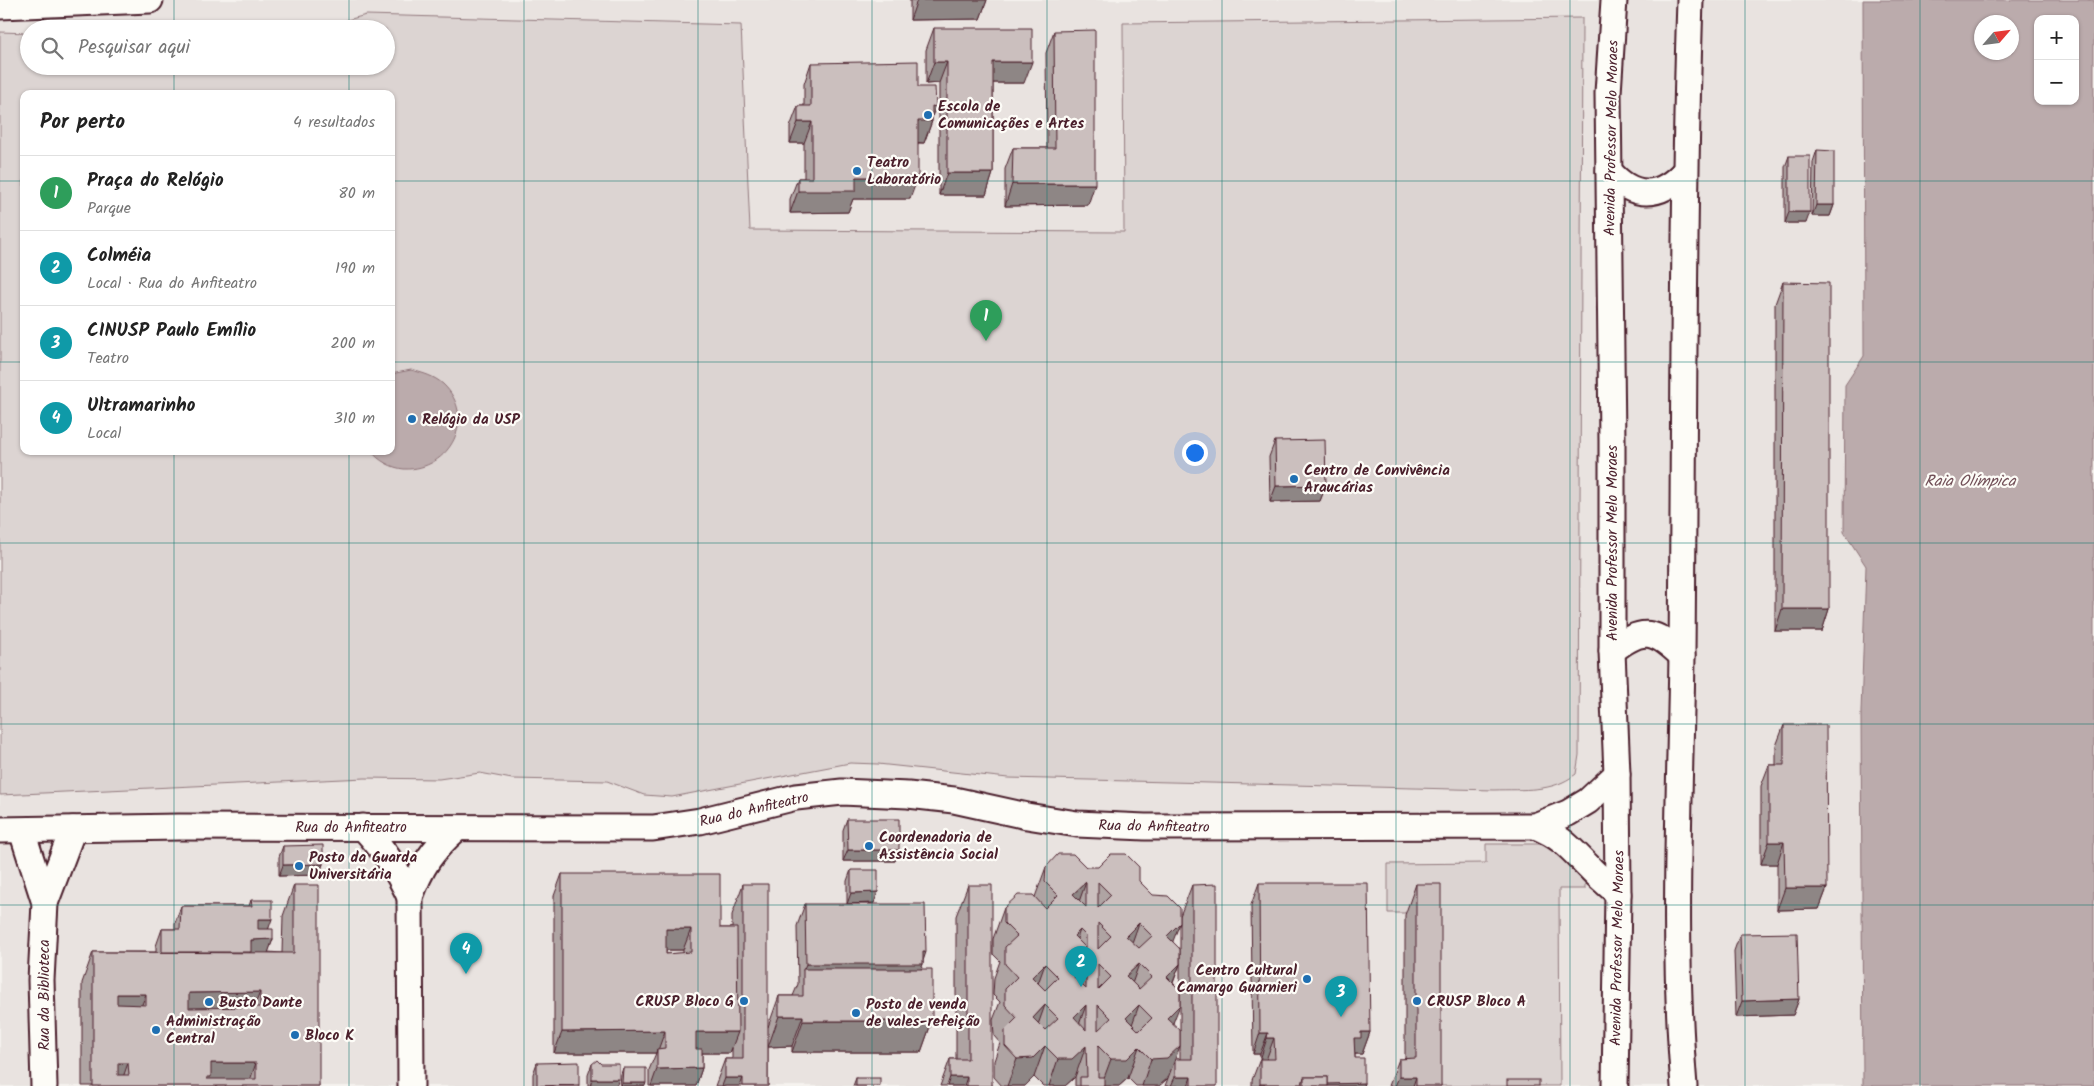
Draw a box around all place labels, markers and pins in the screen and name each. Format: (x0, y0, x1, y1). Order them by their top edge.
place label: Escola de Comunicações e Artes (938, 95, 1084, 136)
marker: Escola de Comunicações e Artes (922, 109, 934, 121)
place label: Teatro Laboratório (867, 151, 941, 192)
marker: Teatro Laboratório (851, 165, 863, 177)
pin: 1 (970, 300, 1002, 341)
place label: Relógio da USP (422, 408, 521, 432)
marker: Relógio da USP (406, 413, 418, 425)
place label: Centro de Convivência Araucárias (1304, 459, 1450, 500)
marker: Centro de Convivência Araucárias (1288, 473, 1300, 485)
place label: Coordenadoria de Assistência Social (879, 826, 998, 867)
marker: Coordenadoria de Assistência Social (863, 840, 875, 852)
place label: Posto da Guarda Universitária (309, 846, 417, 887)
marker: Posto da Guarda Universitária (293, 860, 305, 872)
pin: 4 (450, 933, 482, 974)
pin: 2 (1065, 946, 1097, 987)
place label: Centro Cultural Camargo Guarnieri (1177, 959, 1298, 1000)
marker: Centro Cultural Camargo Guarnieri (1301, 973, 1313, 985)
pin: 3 (1325, 976, 1357, 1017)
place label: CRUSP Bloco G (635, 990, 734, 1014)
place label: CRUSP Bloco A (1427, 990, 1526, 1014)
place label: Busto Dante (219, 991, 303, 1015)
place label: Posto de venda de vales-refeição (866, 993, 980, 1034)
marker: CRUSP Bloco G (738, 995, 750, 1007)
marker: CRUSP Bloco A (1411, 995, 1423, 1007)
marker: Busto Dante (203, 996, 215, 1008)
marker: Posto de venda de vales-refeição (850, 1007, 862, 1019)
place label: Administração Central (166, 1010, 261, 1051)
marker: Administração Central (150, 1024, 162, 1036)
place label: Bloco K (305, 1024, 354, 1048)
marker: Bloco K (289, 1029, 301, 1041)

